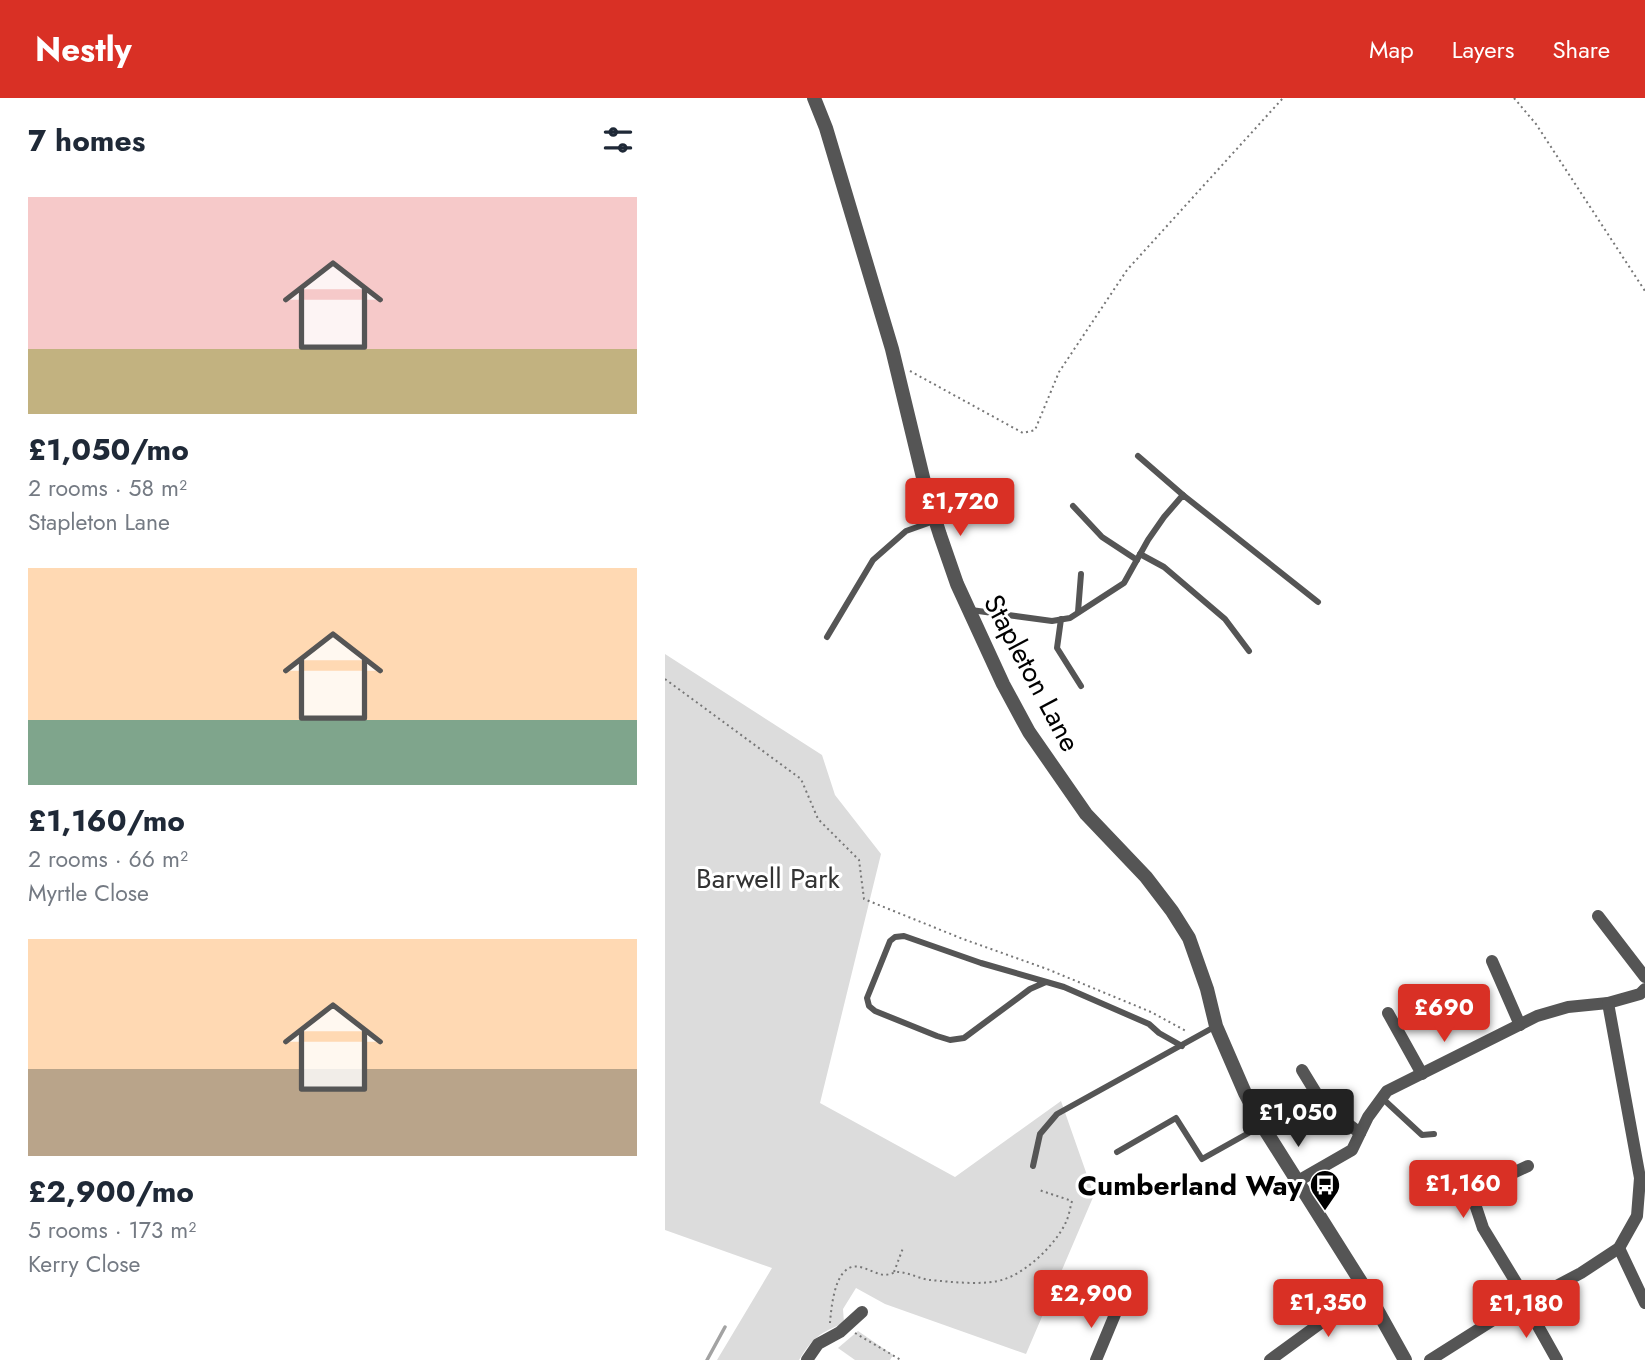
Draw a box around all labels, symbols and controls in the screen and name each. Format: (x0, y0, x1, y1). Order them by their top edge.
text: Nestly (35, 26, 132, 73)
text: Map (1369, 32, 1414, 67)
text: Layers (1452, 32, 1514, 67)
text: Share (1552, 32, 1610, 67)
text: 7 homes (28, 119, 145, 162)
icon: filters (599, 121, 637, 159)
icon: home (270, 242, 396, 368)
text: £1,050/mo (28, 428, 189, 471)
text: 2 rooms · 58 m² (28, 471, 187, 505)
pin: £1,720 (903, 478, 1017, 538)
text: £1,720 (921, 484, 999, 518)
text: Stapleton Lane (28, 505, 170, 539)
street label: Stapleton Lane (973, 587, 1091, 759)
icon: home (270, 613, 396, 739)
text: £1,160/mo (28, 799, 185, 842)
text: 2 rooms · 66 m² (28, 842, 188, 876)
park label: Barwell Park (696, 858, 841, 899)
text: Myrtle Close (28, 876, 149, 910)
icon: home (270, 984, 396, 1110)
pin: £690 (1403, 984, 1485, 1044)
text: £690 (1414, 990, 1474, 1024)
pin: £1,050 (1241, 1090, 1355, 1149)
text: £1,050 (1259, 1095, 1337, 1129)
pin: £1,160 (1406, 1160, 1520, 1220)
place label: Cumberland Way (1077, 1165, 1302, 1206)
text: £1,160 (1425, 1166, 1501, 1200)
bus stop icon: Cumberland Way (1308, 1168, 1342, 1212)
text: £2,900/mo (28, 1170, 194, 1213)
text: 5 rooms · 173 m² (28, 1213, 196, 1247)
text: Kerry Close (28, 1247, 140, 1281)
pin: £2,900 (1034, 1270, 1148, 1330)
text: £2,900 (1050, 1276, 1132, 1310)
pin: £1,350 (1271, 1280, 1385, 1339)
pin: £1,180 (1469, 1280, 1583, 1340)
text: £1,350 (1289, 1285, 1367, 1319)
text: £1,180 (1489, 1286, 1563, 1320)

